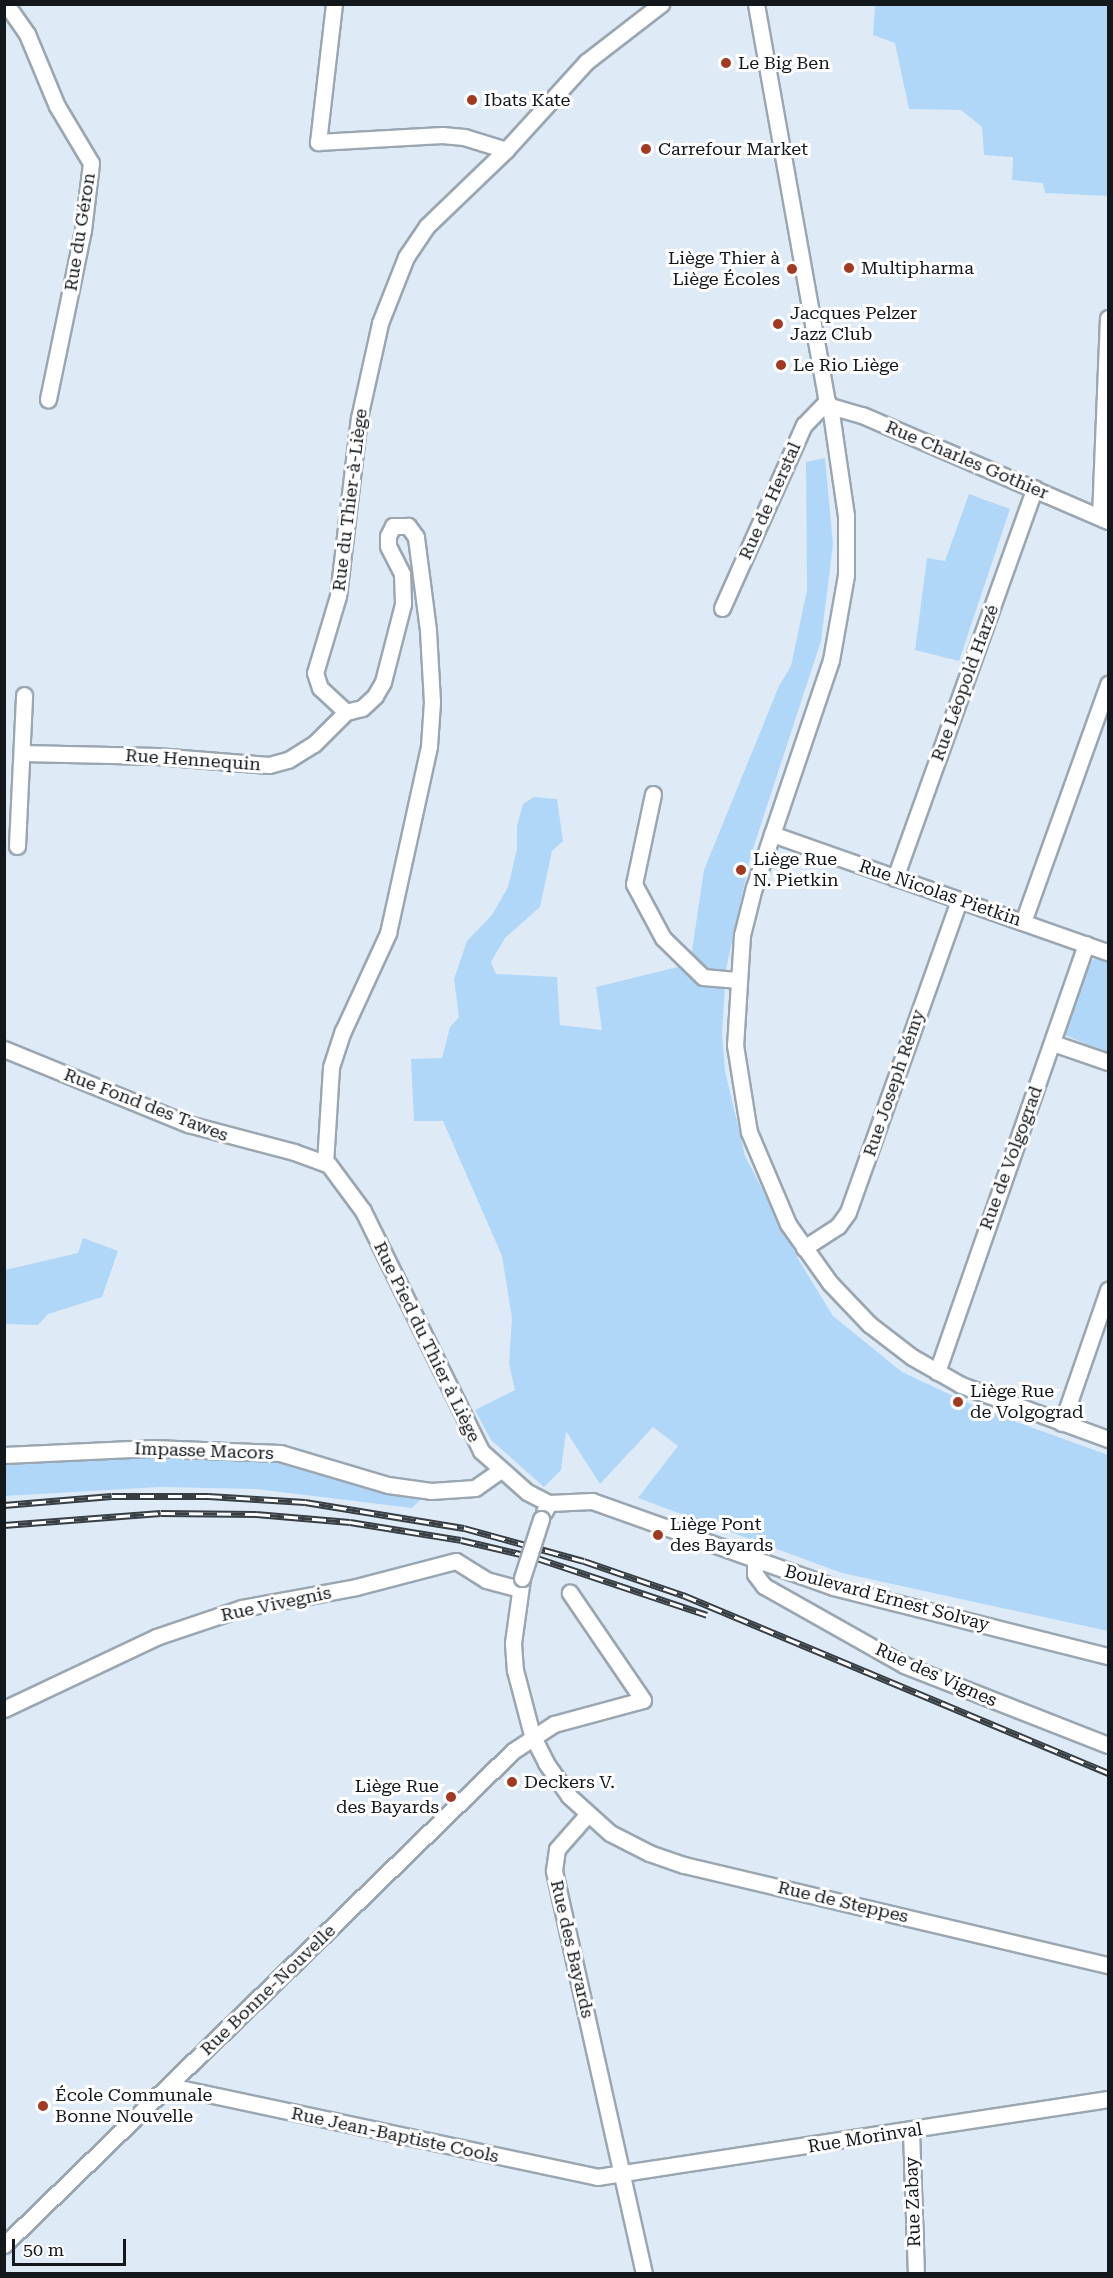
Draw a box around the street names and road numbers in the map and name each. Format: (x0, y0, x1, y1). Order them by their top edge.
street label: Rue du Géron (60, 171, 100, 293)
street label: Rue du Thier-à-Liège (328, 407, 372, 593)
street label: Rue Charles Gothier (882, 416, 1052, 504)
street label: Rue de Herstal (734, 439, 806, 563)
street label: Rue Léopold Harzé (927, 602, 1003, 764)
street label: Rue Hennequin (125, 744, 261, 776)
street label: Rue Nicolas Pietkin (856, 855, 1024, 931)
street label: Rue Joseph Rémy (859, 1007, 929, 1159)
street label: Rue Fond des Tawes (61, 1064, 231, 1146)
street label: Rue de Volgograd (975, 1083, 1047, 1233)
street label: Rue Pied du Thier à Liège (369, 1238, 485, 1446)
street label: Impasse Macors (134, 1438, 274, 1464)
street label: Boulevard Ernest Solvay (782, 1560, 992, 1636)
street label: Rue Vivegnis (219, 1582, 333, 1626)
street label: Rue des Vignes (872, 1639, 1000, 1711)
street label: Rue de Steppes (776, 1876, 910, 1928)
street label: Rue des Bayards (546, 1878, 598, 2020)
street label: Rue Bonne-Nouvelle (196, 1920, 340, 2060)
street label: Rue Jean-Baptiste Cools (289, 2102, 501, 2168)
street label: Rue Morinval (806, 2118, 924, 2158)
street label: Rue Zabay (901, 2156, 925, 2248)

